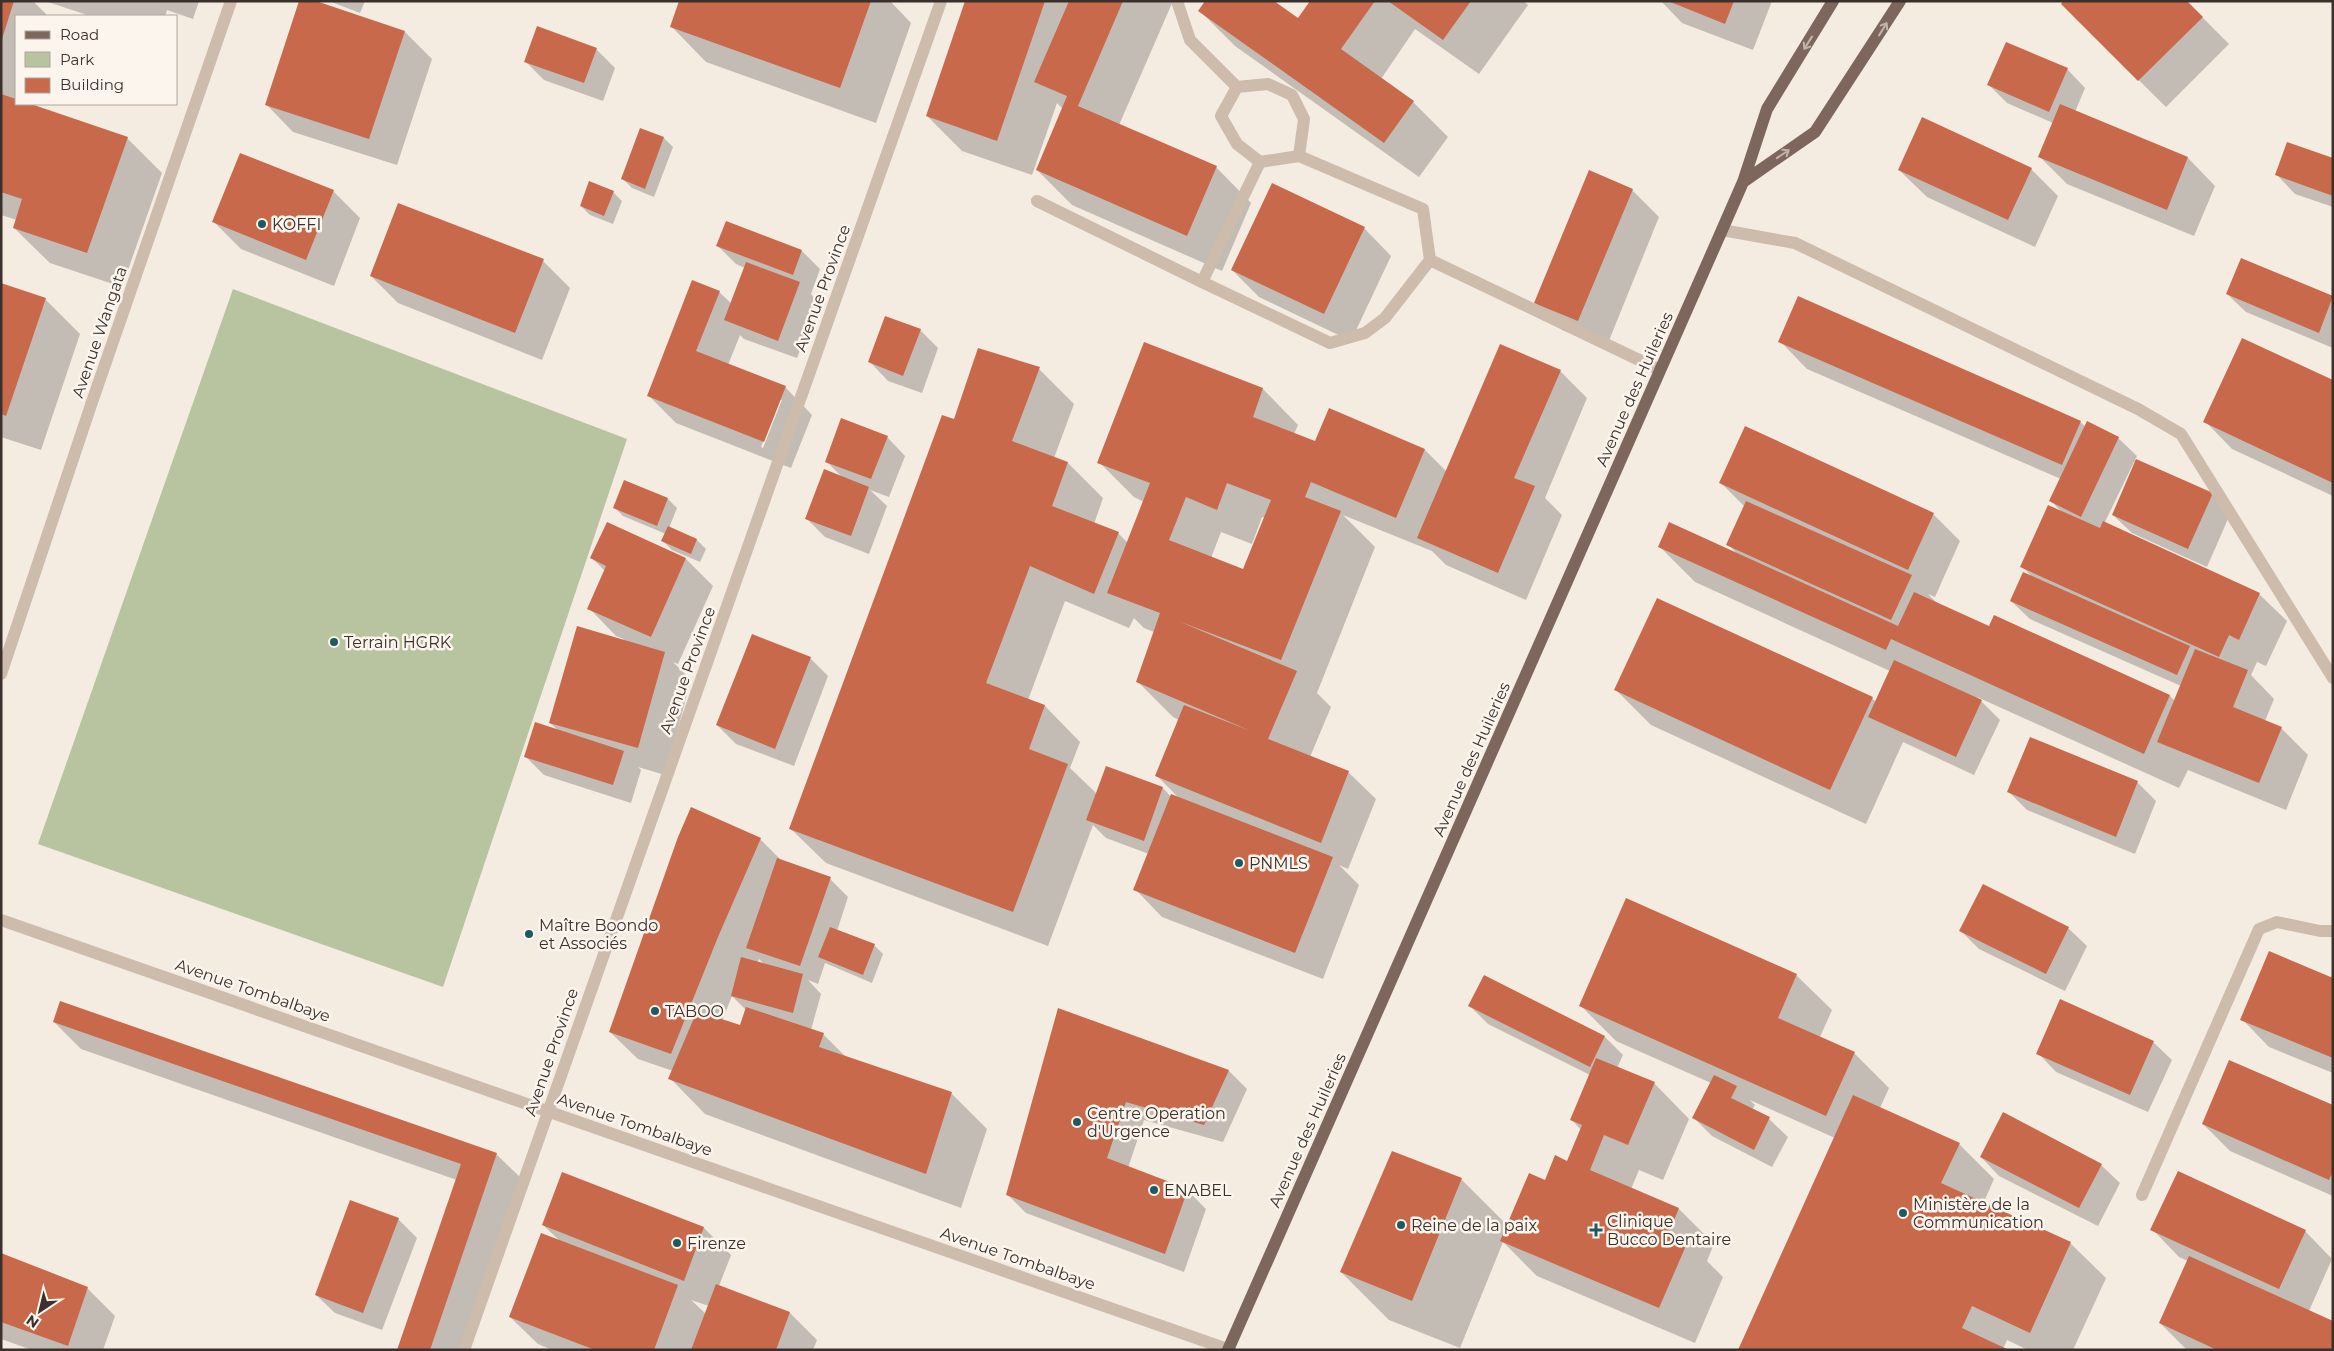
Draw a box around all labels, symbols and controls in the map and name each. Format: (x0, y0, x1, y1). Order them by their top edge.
legend (15, 15, 178, 105)
one-way arrow (1878, 22, 1888, 36)
text: Road (60, 25, 99, 44)
one-way arrow (1802, 35, 1812, 49)
text: Park (60, 50, 94, 69)
text: Building (60, 75, 124, 94)
one-way arrow (1776, 149, 1790, 159)
place label: KOFFI (272, 215, 321, 234)
marker: KOFFI (256, 218, 268, 230)
street label: Avenue Province (791, 222, 854, 354)
street label: Avenue Wangata (68, 264, 131, 400)
street label: Avenue des Huileries (1592, 309, 1677, 469)
street label: Avenue Province (656, 604, 719, 736)
place label: Terrain HGRK (344, 633, 452, 652)
marker: Terrain HGRK (328, 636, 340, 648)
street label: Avenue des Huileries (1429, 679, 1514, 839)
place label: PNMLS (1249, 854, 1308, 873)
marker: PNMLS (1233, 857, 1245, 869)
place label: Maître Boondo et Associés (539, 916, 658, 953)
marker: Maître Boondo et Associés (523, 928, 535, 940)
street label: Avenue Tombalbaye (173, 955, 333, 1026)
street label: Avenue Province (521, 986, 582, 1119)
place label: TABOO (665, 1002, 724, 1021)
marker: TABOO (649, 1005, 661, 1017)
street label: Avenue des Huileries (1265, 1050, 1350, 1210)
street label: Avenue Tombalbaye (555, 1089, 715, 1160)
place label: Centre Operation d'Urgence (1087, 1104, 1226, 1141)
marker: Centre Operation d'Urgence (1071, 1116, 1083, 1128)
place label: ENABEL (1164, 1181, 1232, 1200)
marker: ENABEL (1148, 1184, 1160, 1196)
place label: Ministère de la Communication (1913, 1195, 2044, 1232)
marker: Ministère de la Communication (1897, 1207, 1909, 1219)
place label: Clinique Bucco Dentaire (1607, 1212, 1731, 1249)
place label: Reine de la paix (1411, 1216, 1537, 1235)
marker: Reine de la paix (1395, 1219, 1407, 1231)
street label: Avenue Tombalbaye (938, 1223, 1098, 1294)
marker: Clinique Bucco Dentaire (1589, 1223, 1603, 1237)
place label: Firenze (687, 1234, 746, 1253)
marker: Firenze (671, 1237, 683, 1249)
north arrow (15, 1286, 65, 1336)
text: N (23, 1311, 42, 1332)

